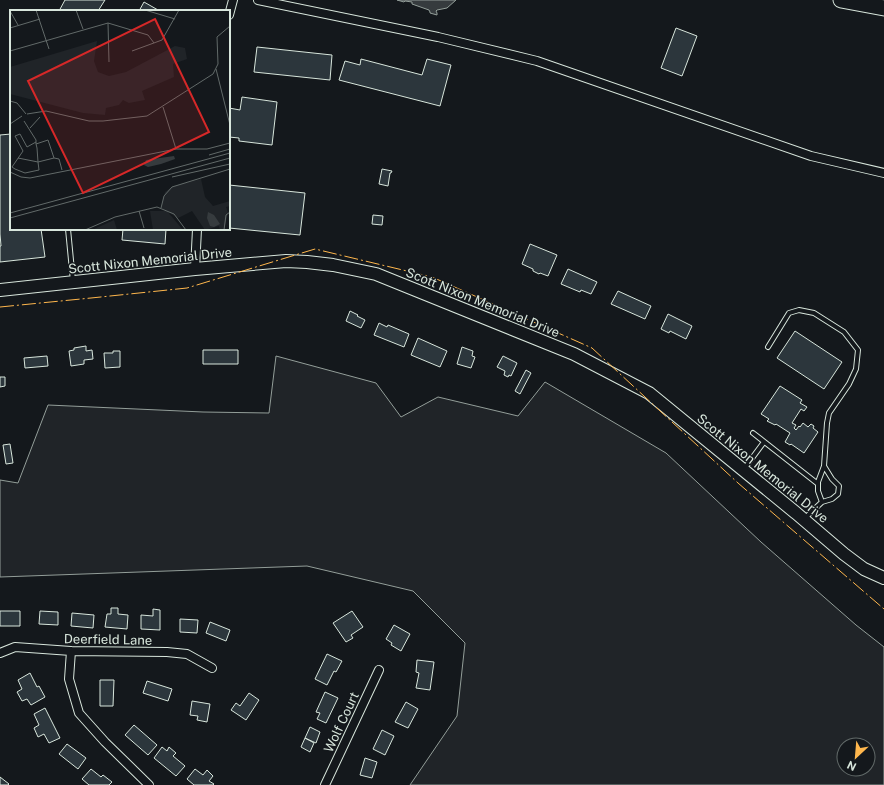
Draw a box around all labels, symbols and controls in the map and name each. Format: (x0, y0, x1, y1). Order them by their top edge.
inset map (10, 10, 230, 230)
street label: Scott Nixon Memorial Drive (67, 244, 233, 277)
street label: Scott Nixon Memorial Drive (404, 265, 562, 340)
street label: Scott Nixon Memorial Drive (694, 411, 831, 526)
street label: Deerfield Lane (64, 631, 152, 648)
street label: Wolf Court (321, 690, 362, 755)
north arrow (836, 737, 876, 777)
text: N (845, 759, 858, 773)

